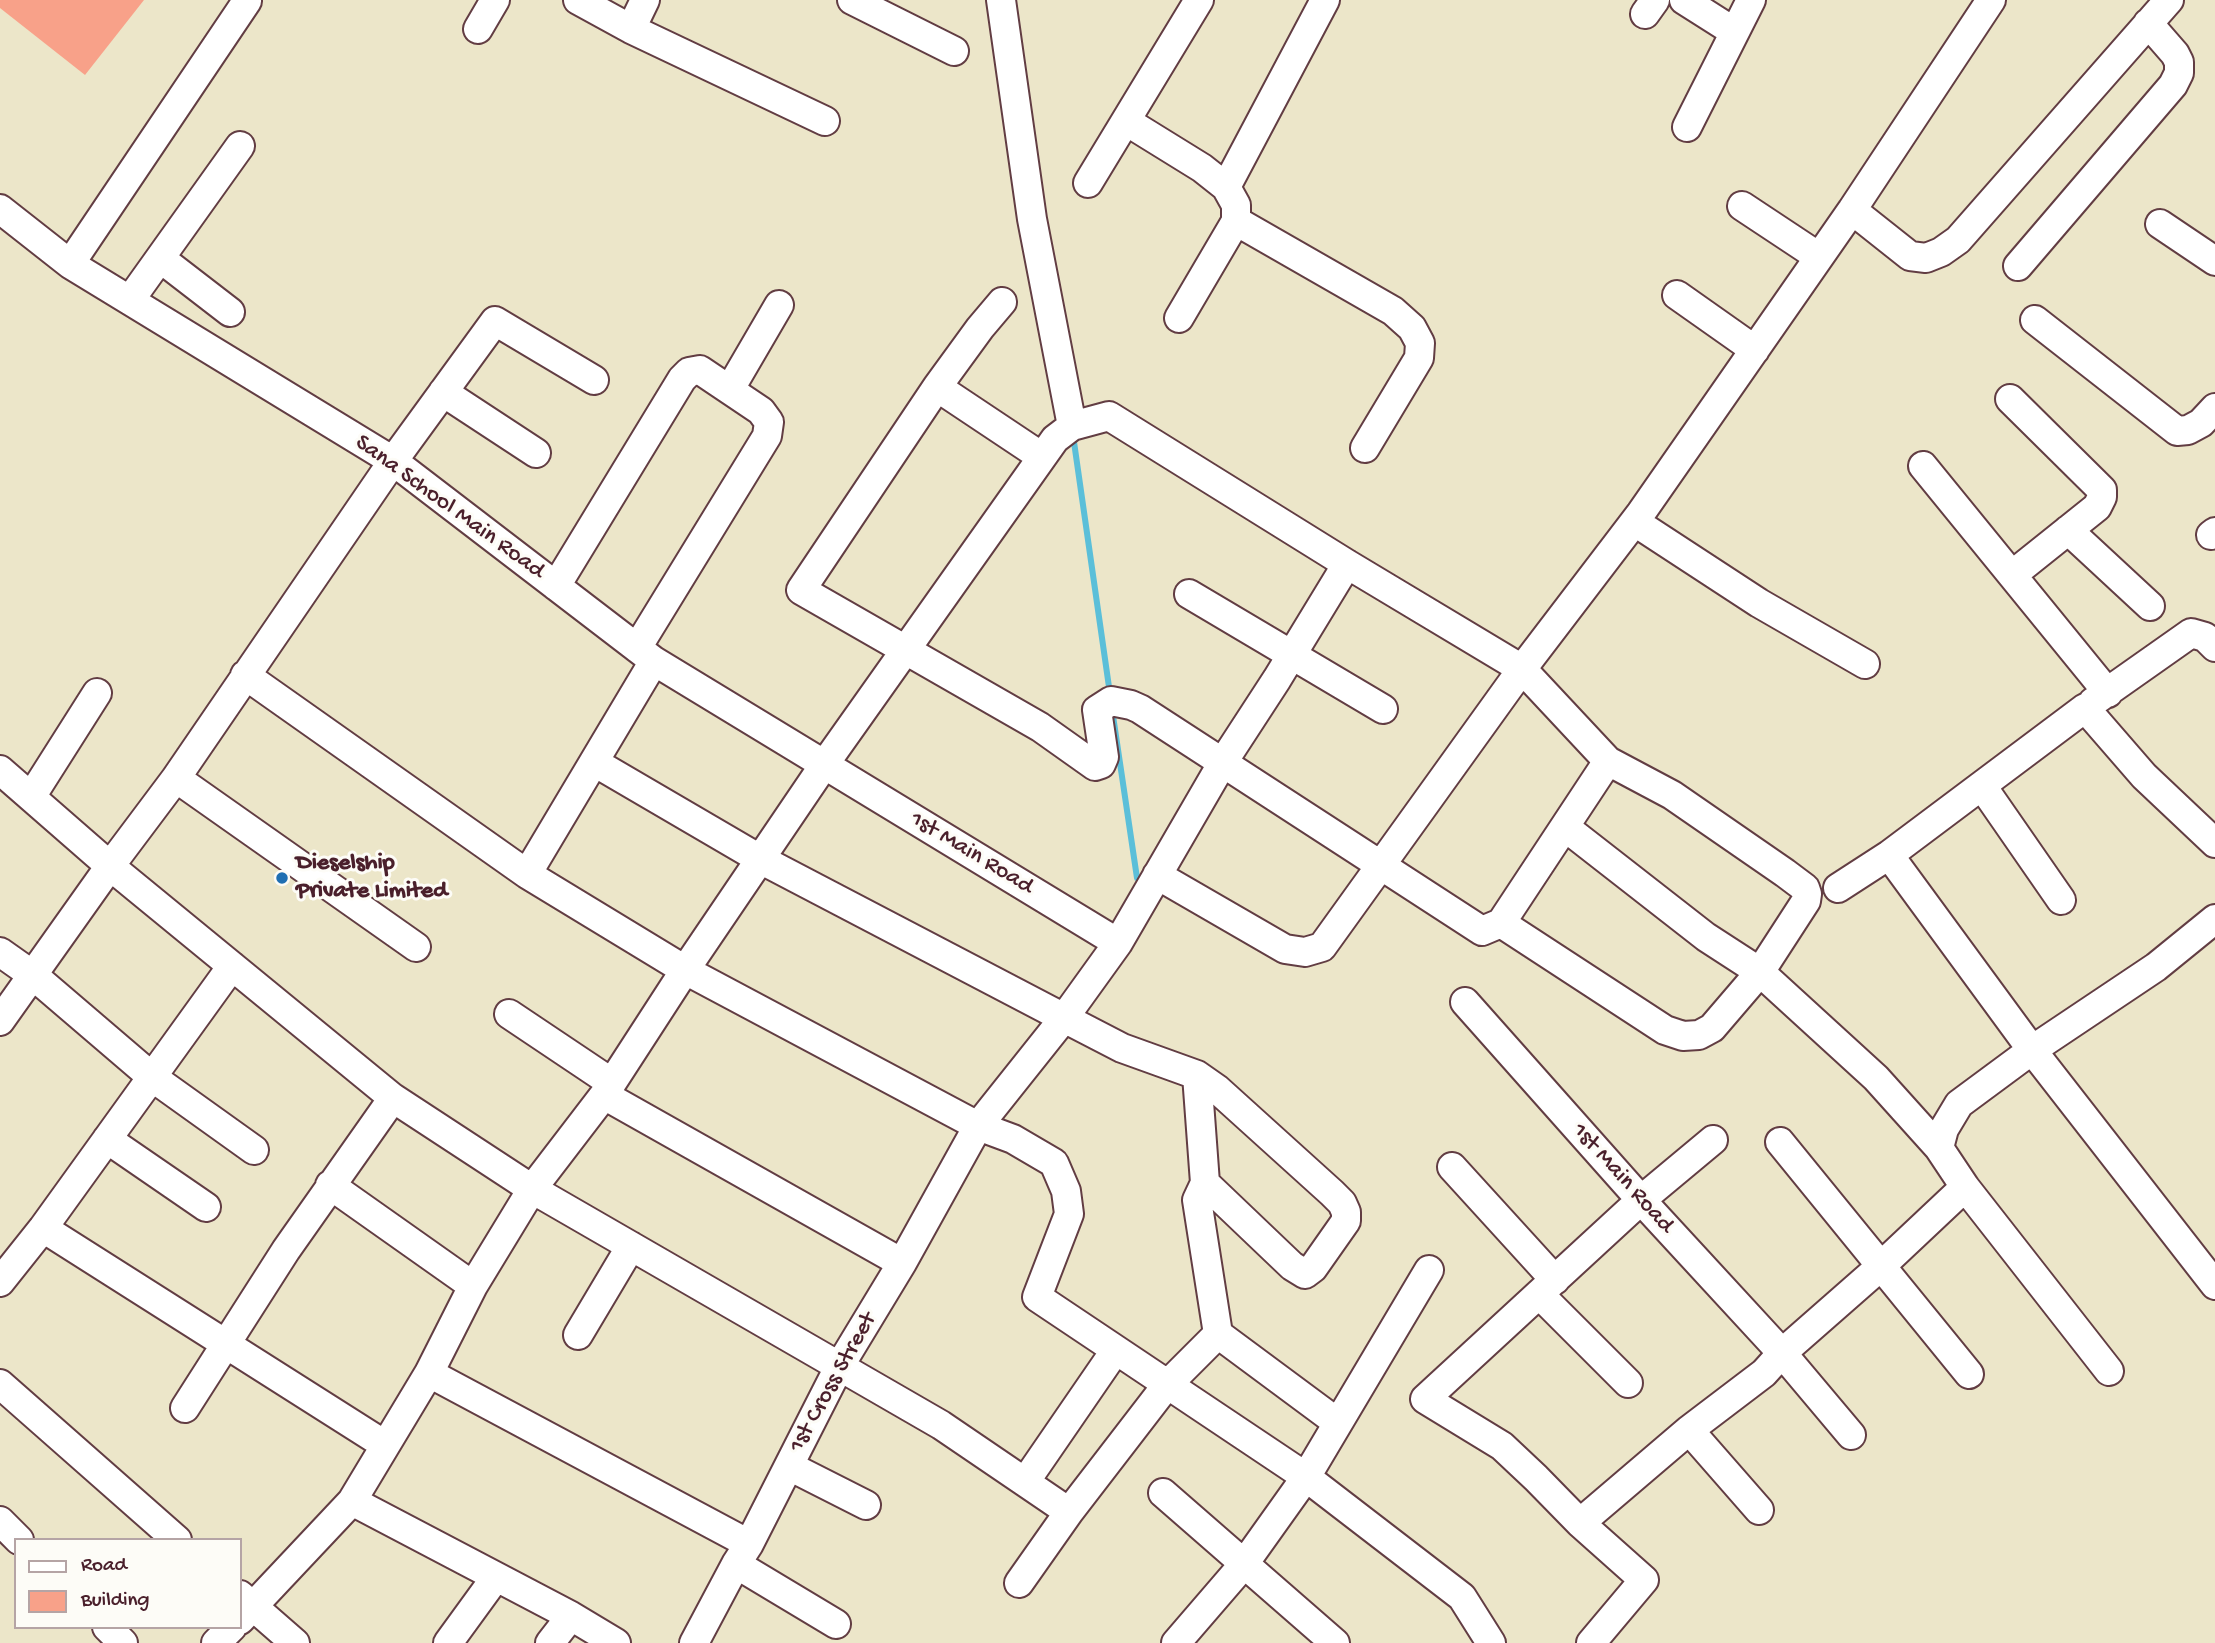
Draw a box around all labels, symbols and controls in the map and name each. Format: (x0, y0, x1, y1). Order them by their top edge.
street label: Sana School Main Road (348, 429, 550, 587)
street label: 1st Main Road (904, 806, 1038, 902)
place label: Dieselship Private Limited (296, 850, 447, 906)
marker: Dieselship Private Limited (274, 870, 290, 886)
street label: 1st Main Road (1565, 1118, 1679, 1240)
street label: 1st Cross Street (784, 1308, 884, 1458)
legend (14, 1538, 242, 1629)
text: Road (81, 1554, 127, 1579)
text: Building (81, 1589, 150, 1614)

